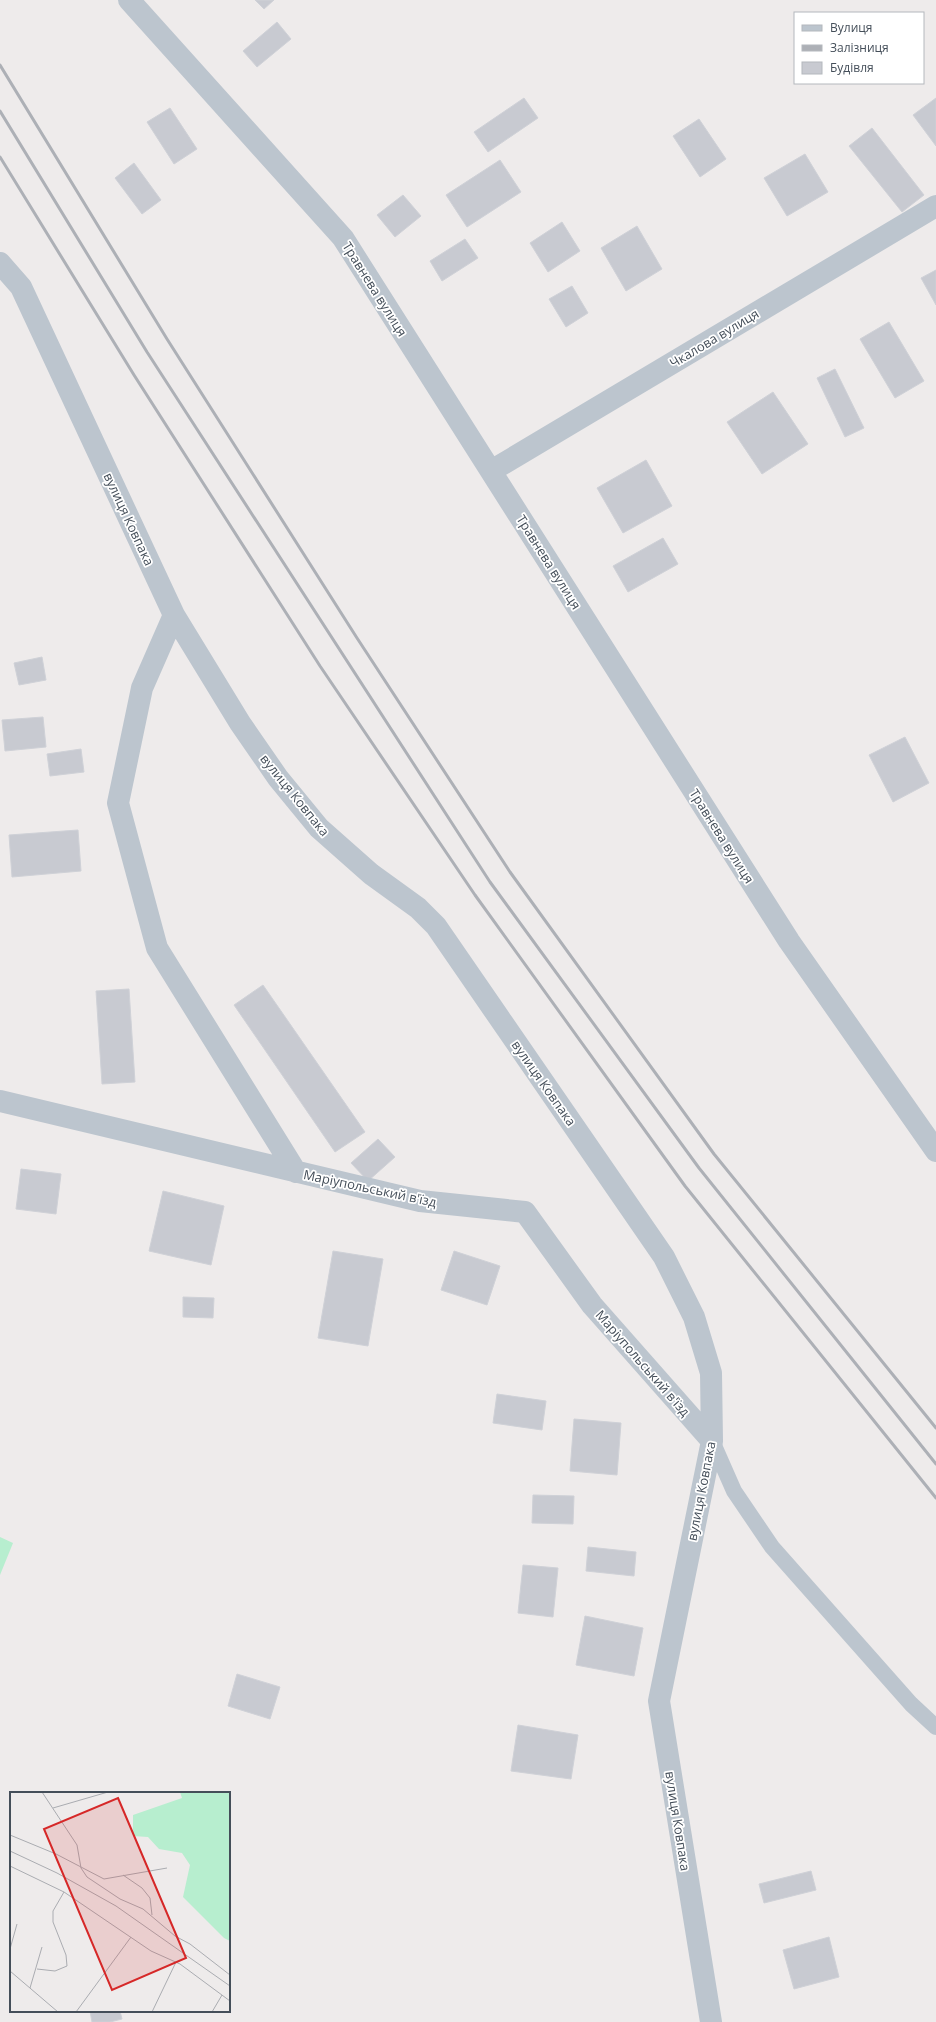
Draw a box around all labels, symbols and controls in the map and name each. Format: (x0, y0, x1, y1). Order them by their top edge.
legend (794, 12, 924, 84)
text: Вулиця (830, 19, 872, 36)
text: Залізниця (830, 39, 889, 56)
text: Будівля (830, 59, 874, 76)
street label: Травнева вулиця (339, 238, 411, 340)
street label: Чкалова вулиця (666, 304, 762, 372)
street label: вулиця Ковпака (100, 469, 158, 569)
street label: Травнева вулиця (513, 511, 585, 613)
street label: вулиця Ковпака (256, 750, 334, 840)
street label: Травнева вулиця (686, 785, 758, 887)
street label: вулиця Ковпака (508, 1037, 580, 1129)
street label: Маріупольський в'їзд (302, 1165, 439, 1211)
street label: Маріупольський в'їзд (592, 1306, 695, 1420)
street label: вулиця Ковпака (683, 1440, 719, 1542)
street label: вулиця Ковпака (661, 1770, 695, 1872)
inset map (10, 1792, 230, 2012)

